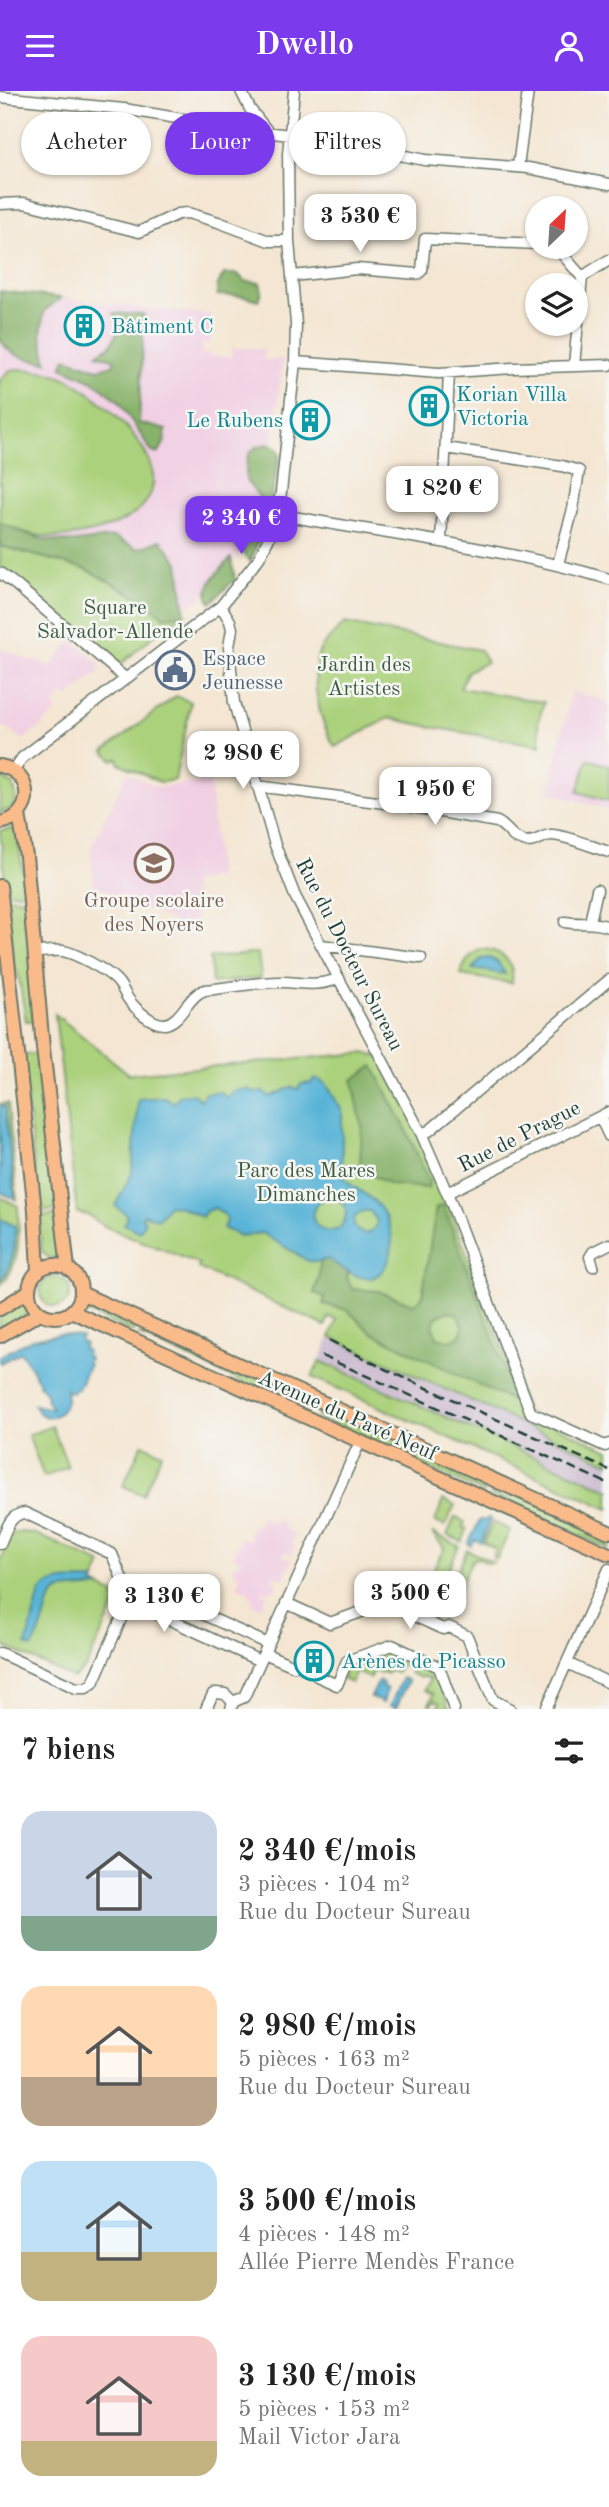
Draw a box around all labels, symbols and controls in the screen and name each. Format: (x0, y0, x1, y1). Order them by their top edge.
icon: menu (21, 27, 59, 65)
icon: person (550, 27, 588, 65)
text: Dwello (255, 30, 354, 62)
chip: Acheter (21, 112, 151, 175)
chip: Louer (165, 112, 275, 175)
chip: Filtres (289, 112, 406, 175)
pin: 3 530 € (295, 195, 425, 254)
north arrow (525, 196, 588, 259)
map controls (525, 196, 588, 336)
text: 3 530 € (320, 205, 400, 228)
button: layers (525, 273, 588, 336)
building icon: Bâtiment C (63, 305, 105, 347)
place label: Bâtiment C (111, 317, 214, 338)
building icon: Korian Villa Victoria (408, 385, 450, 427)
place label: Korian Villa Victoria (456, 385, 567, 430)
building icon: Le Rubens (289, 399, 331, 441)
place label: Le Rubens (186, 411, 283, 432)
pin: 1 820 € (377, 467, 507, 526)
text: 1 820 € (402, 477, 482, 500)
pin: 2 340 € (176, 497, 306, 556)
text: 2 340 € (201, 507, 281, 530)
park label: Square Salvador-Allende (37, 598, 193, 643)
public building icon: Espace Jeunesse (154, 649, 196, 691)
place label: Espace Jeunesse (202, 649, 283, 694)
park label: Jardin des Artistes (317, 655, 411, 700)
pin: 2 980 € (178, 731, 308, 791)
text: 2 980 € (203, 742, 283, 765)
pin: 1 950 € (370, 767, 500, 827)
text: 1 950 € (395, 778, 475, 801)
school or university icon: Groupe scolaire des Noyers (133, 842, 175, 884)
street label: Rue du Docteur Sureau (291, 855, 406, 1054)
place label: Groupe scolaire des Noyers (84, 891, 224, 936)
street label: Rue de Prague (455, 1098, 584, 1177)
park label: Parc des Mares Dimanches (237, 1161, 375, 1206)
street label: Avenue du Pavé Neuf (255, 1367, 441, 1466)
pin: 3 500 € (345, 1571, 475, 1631)
pin: 3 130 € (99, 1575, 229, 1634)
text: 3 500 € (370, 1582, 450, 1605)
text: 3 130 € (124, 1585, 204, 1608)
building icon: Arènes de Picasso (293, 1640, 335, 1682)
place label: Arènes de Picasso (341, 1652, 506, 1673)
icon: filters (550, 1732, 588, 1770)
text: 7 biens (21, 1736, 115, 1766)
text: 2 340 €/mois (238, 1837, 416, 1867)
icon: home (77, 1839, 161, 1923)
text: 3 pièces · 104 m² (238, 1873, 410, 1896)
text: Rue du Docteur Sureau (238, 1901, 471, 1924)
text: 2 980 €/mois (238, 2012, 416, 2042)
icon: home (77, 2014, 161, 2098)
text: 5 pièces · 163 m² (238, 2048, 410, 2071)
text: Rue du Docteur Sureau (238, 2076, 471, 2099)
text: 3 500 €/mois (238, 2187, 416, 2217)
icon: home (77, 2189, 161, 2273)
text: 4 pièces · 148 m² (238, 2223, 410, 2246)
text: Allée Pierre Mendès France (238, 2251, 515, 2274)
text: 3 130 €/mois (238, 2362, 416, 2392)
icon: home (77, 2364, 161, 2448)
text: 5 pièces · 153 m² (238, 2398, 410, 2421)
text: Mail Victor Jara (238, 2426, 400, 2449)

